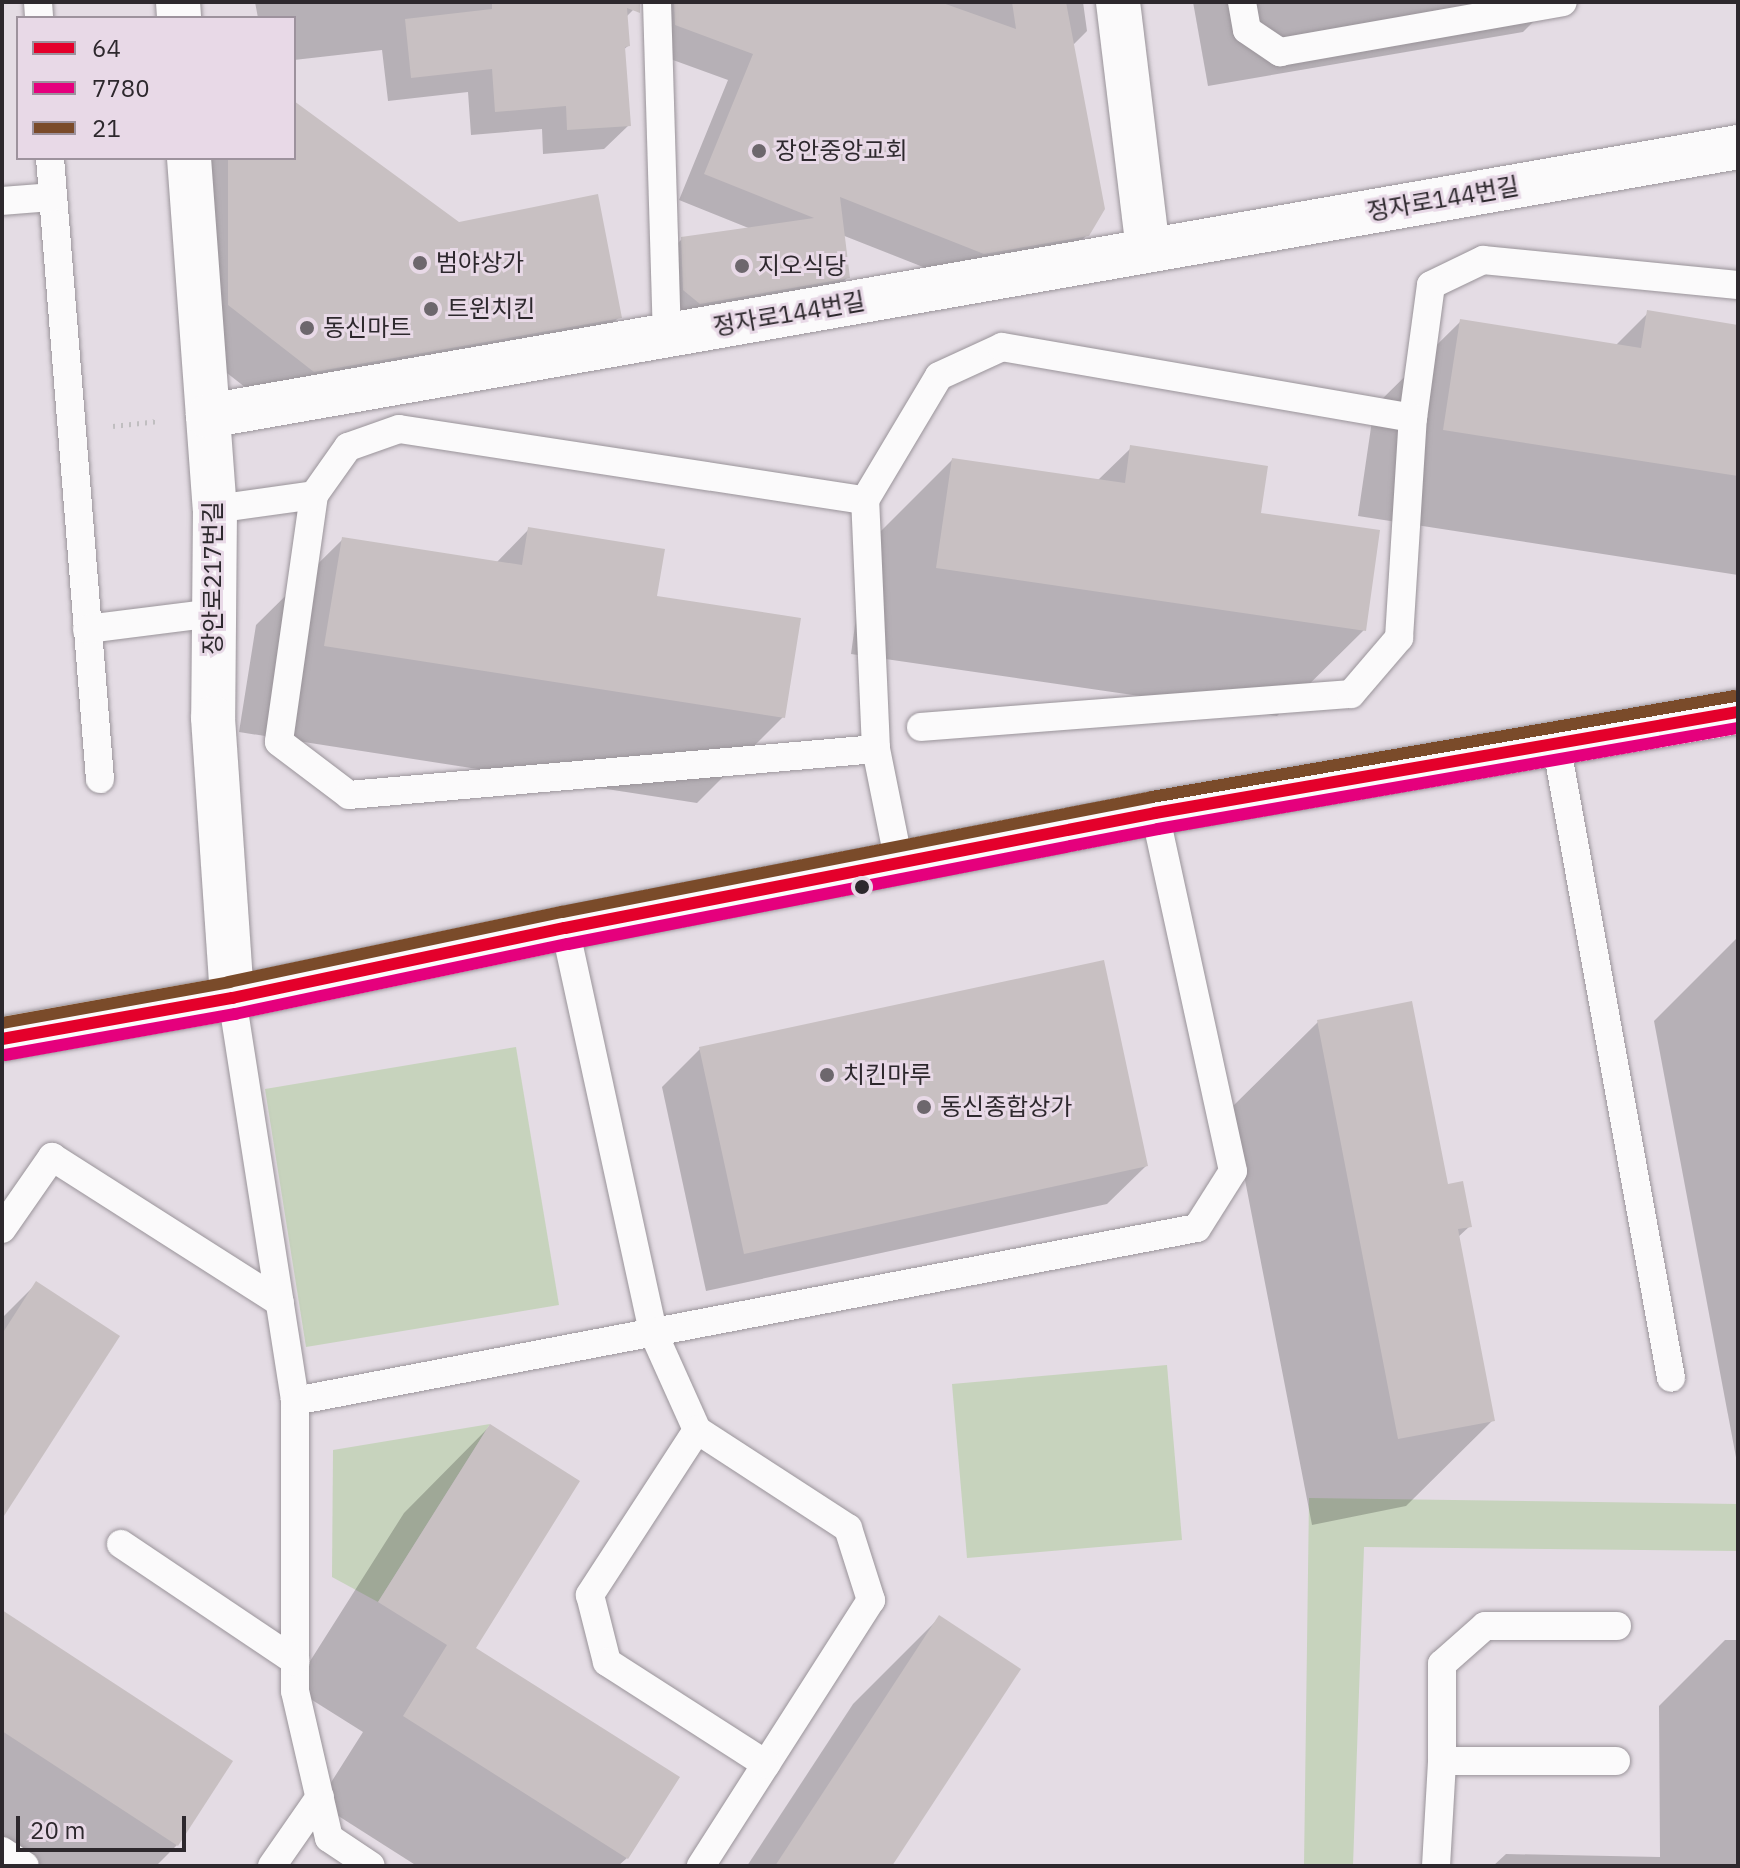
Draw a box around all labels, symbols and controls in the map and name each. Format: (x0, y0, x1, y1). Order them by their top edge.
legend (16, 16, 296, 160)
text: 64 (92, 32, 121, 64)
text: 7780 (92, 72, 150, 104)
text: 21 (92, 112, 121, 144)
place label: 장안중앙교회 (775, 137, 907, 165)
marker: 장안중앙교회 (750, 142, 768, 160)
street label: 정자로144번길 (1365, 171, 1521, 227)
place label: 범야상가 (436, 249, 524, 277)
place label: 지오식당 (758, 252, 846, 280)
marker: 범야상가 (411, 254, 429, 272)
marker: 지오식당 (733, 257, 751, 275)
street label: 정자로144번길 (711, 286, 867, 342)
place label: 트윈치킨 (447, 295, 535, 323)
marker: 트윈치킨 (422, 300, 440, 318)
place label: 동신마트 (323, 314, 411, 342)
marker: 동신마트 (298, 319, 316, 337)
street label: 장안로217번길 (199, 501, 227, 655)
unlabelled marker (854, 879, 870, 895)
place label: 치킨마루 (843, 1061, 931, 1089)
marker: 치킨마루 (818, 1066, 836, 1084)
place label: 동신종합상가 (940, 1093, 1072, 1121)
marker: 동신종합상가 (915, 1098, 933, 1116)
scale bar (20, 1800, 190, 1850)
text: 20 m (30, 1814, 85, 1846)

